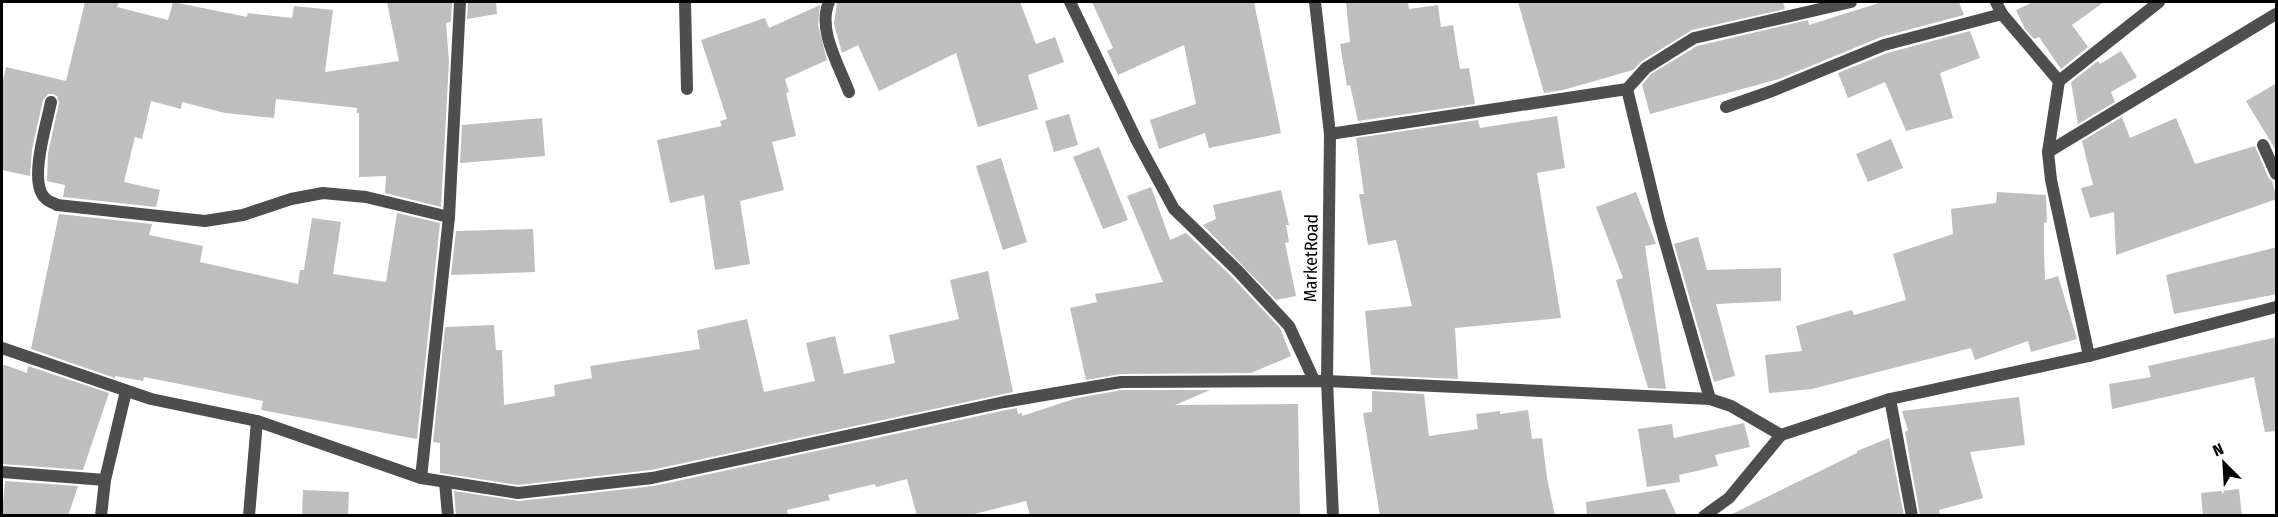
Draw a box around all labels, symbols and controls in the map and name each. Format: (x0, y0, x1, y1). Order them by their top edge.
street label: MarketRoad (1299, 214, 1323, 302)
north arrow (2194, 433, 2254, 493)
text: N (2210, 439, 2226, 460)

